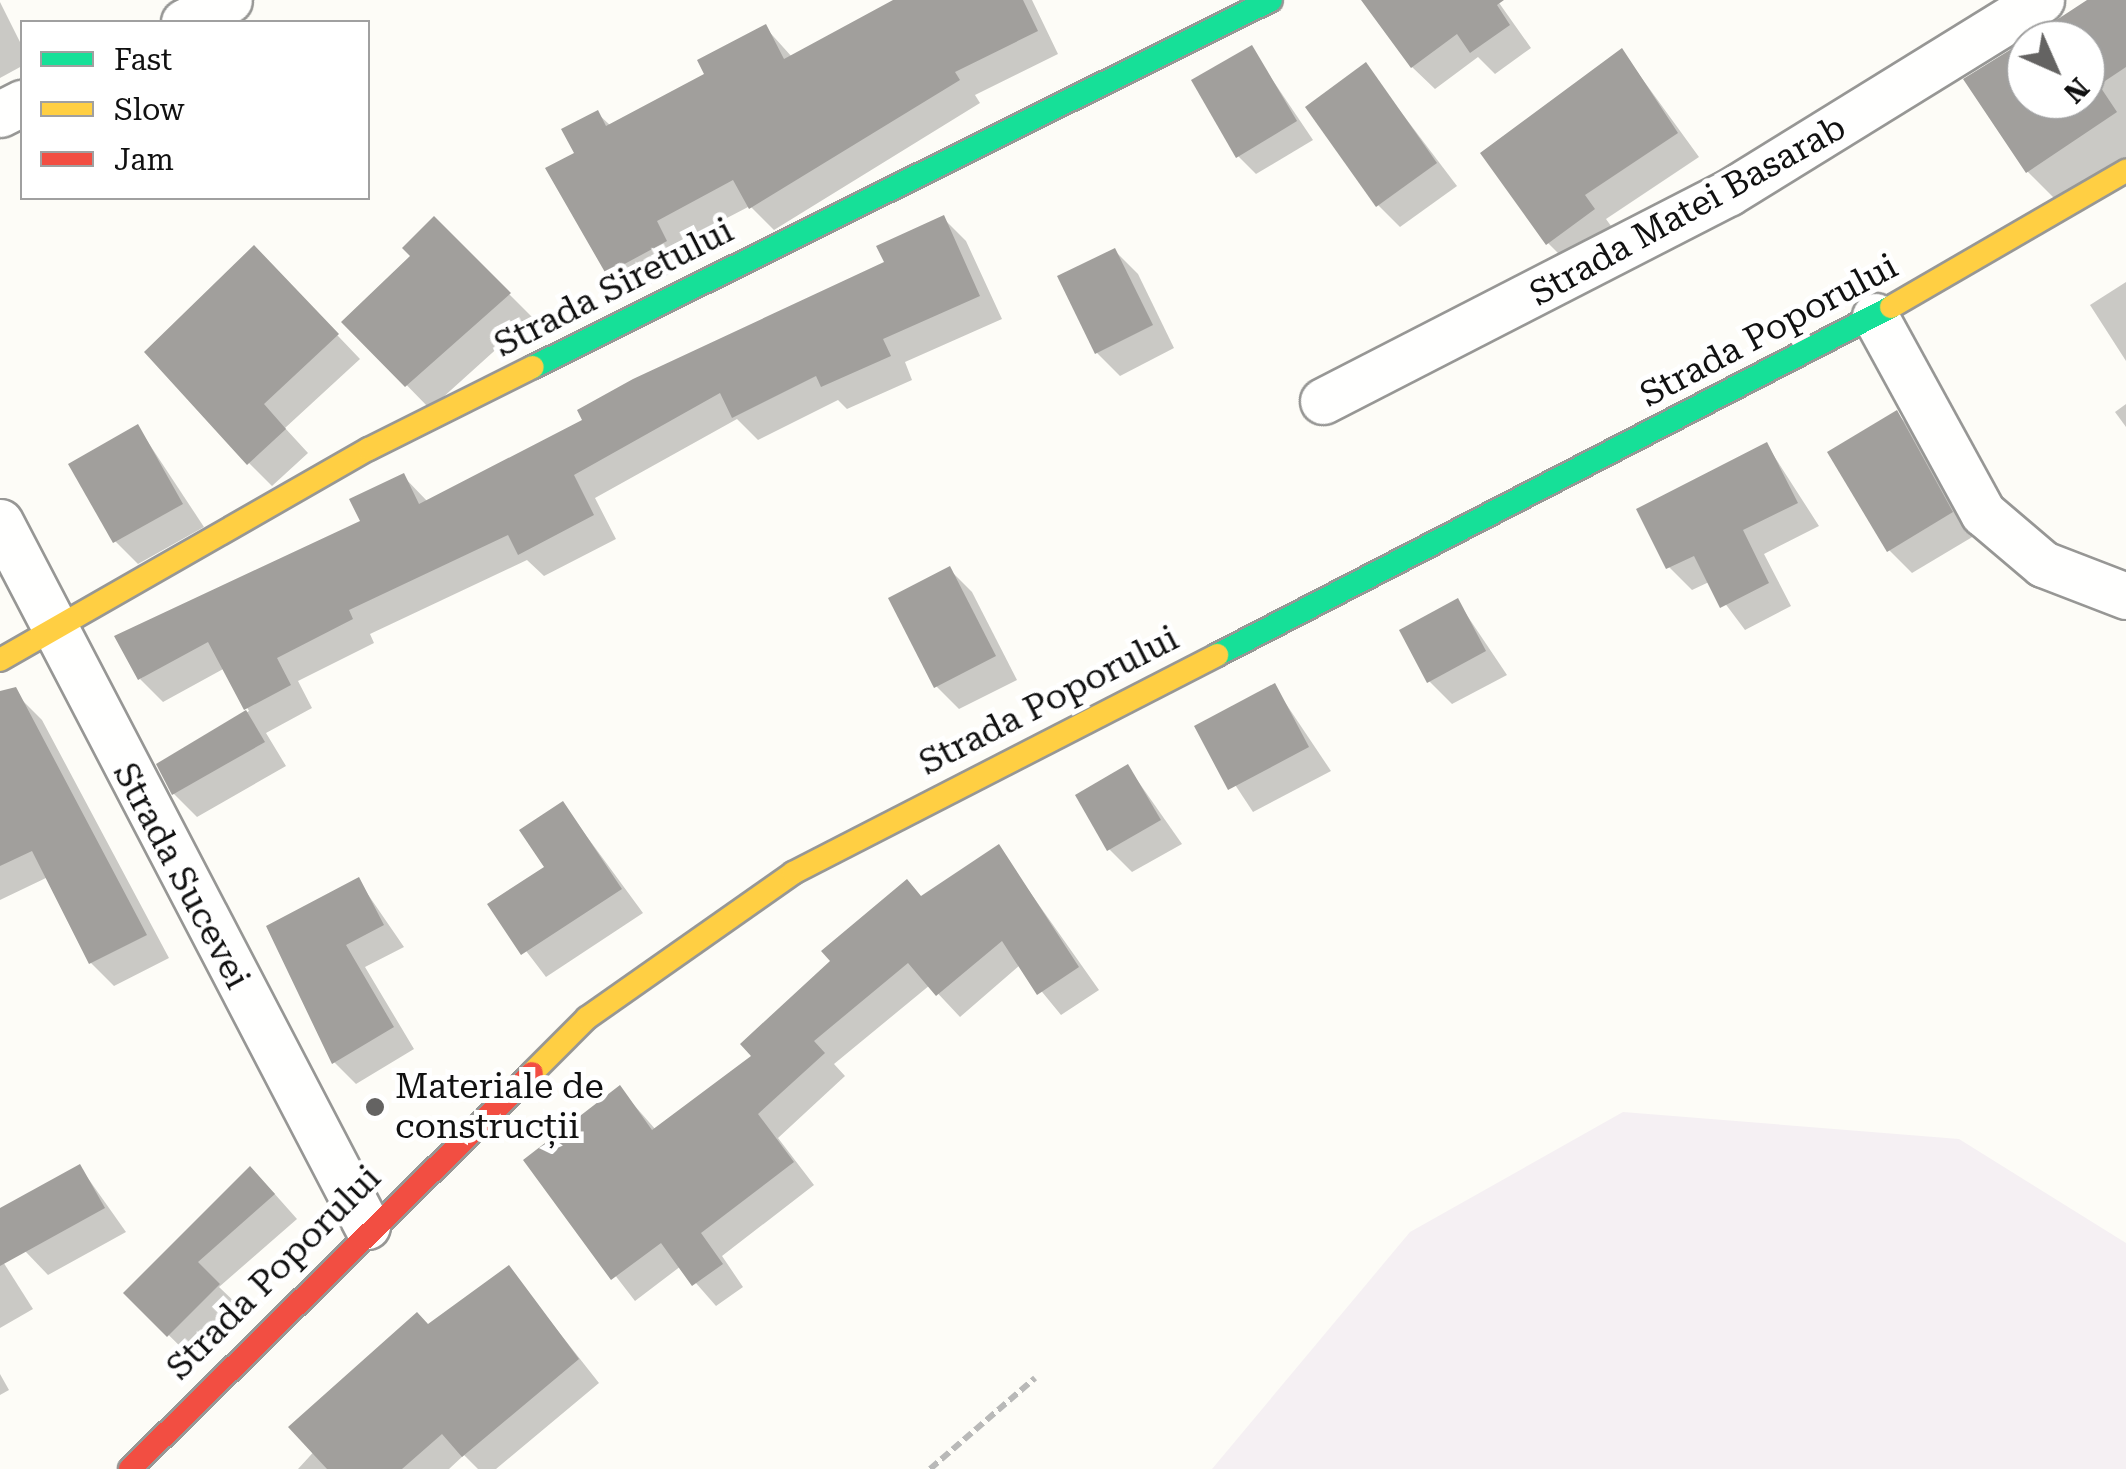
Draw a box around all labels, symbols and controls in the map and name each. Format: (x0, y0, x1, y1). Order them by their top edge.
legend (20, 20, 370, 200)
north arrow (2006, 20, 2106, 120)
text: Fast (114, 42, 172, 77)
text: N (2057, 71, 2095, 109)
text: Slow (114, 92, 185, 127)
street label: Strada Matei Basarab (1523, 107, 1853, 315)
text: Jam (114, 142, 174, 177)
street label: Strada Siretului (488, 210, 740, 366)
street label: Strada Poporului (1633, 245, 1905, 417)
street label: Strada Poporului (912, 618, 1186, 784)
street label: Strada Sucevei (104, 756, 258, 996)
place label: Materiale de construcții (395, 1066, 604, 1148)
marker: Materiale de construcții (364, 1096, 386, 1118)
street label: Strada Poporului (158, 1157, 390, 1389)

